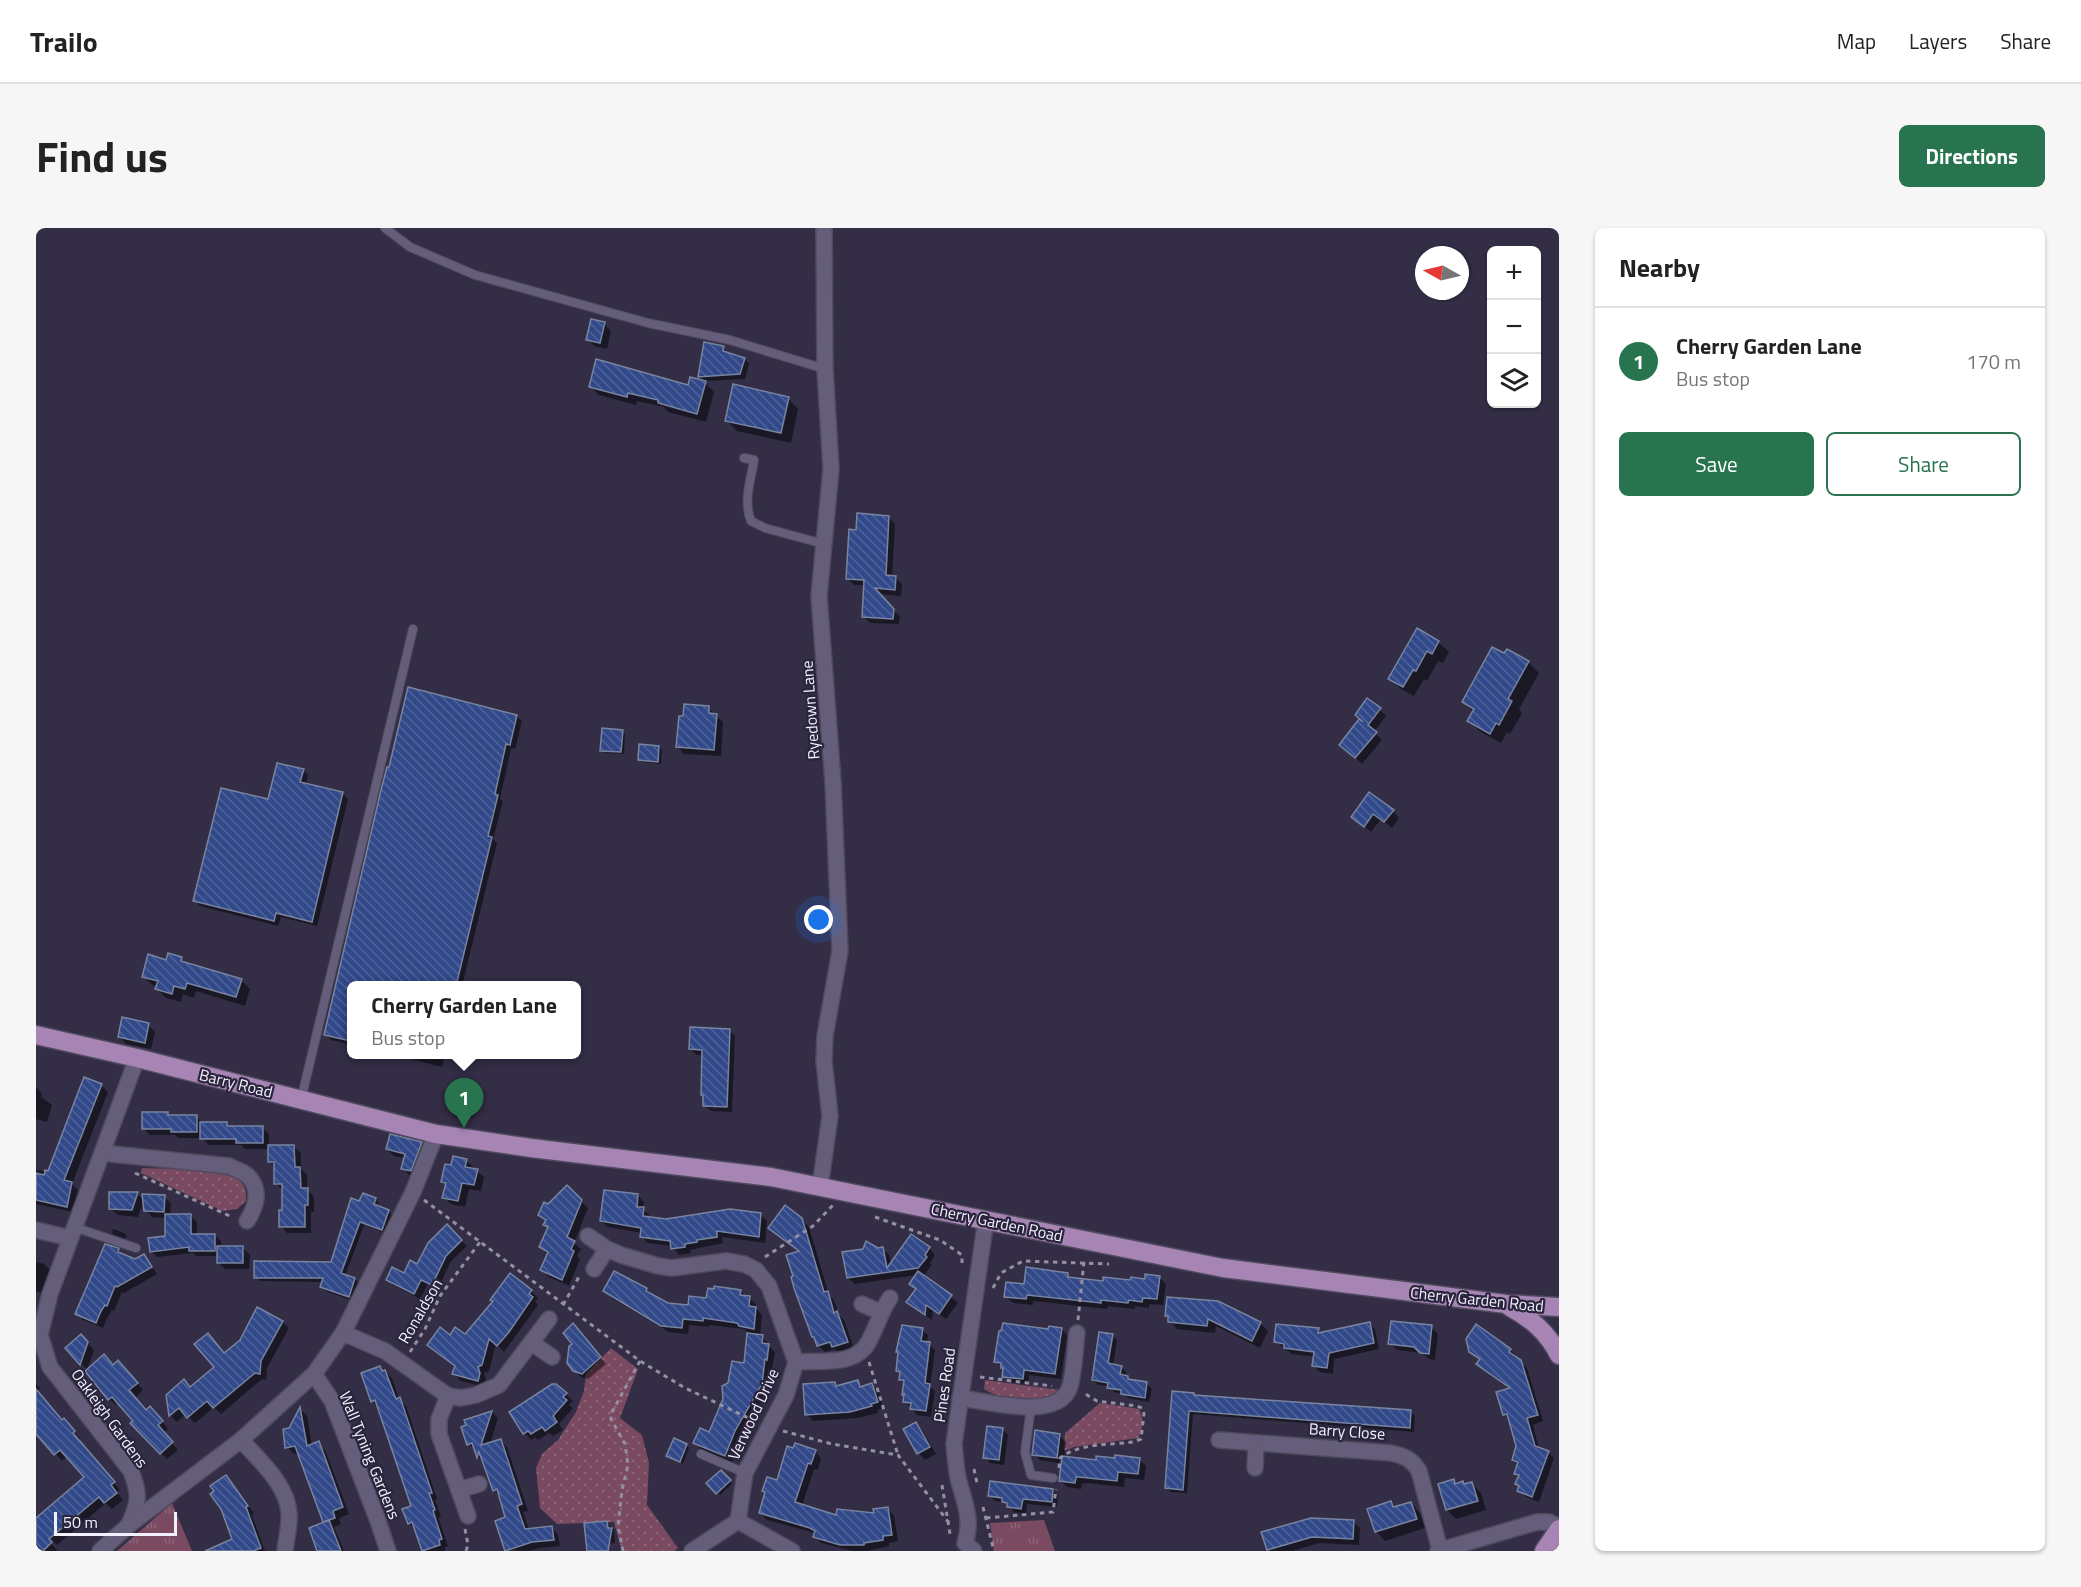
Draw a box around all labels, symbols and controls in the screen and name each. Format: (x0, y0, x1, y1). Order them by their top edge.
text: Trailo (30, 20, 98, 63)
text: Map (1837, 25, 1876, 57)
text: Layers (1909, 25, 1967, 57)
text: Share (2000, 25, 2051, 57)
text: Find us (36, 124, 168, 188)
button: Directions (1899, 125, 2045, 187)
north arrow (1415, 246, 1469, 300)
map controls (1487, 246, 1541, 408)
button: + (1487, 246, 1541, 300)
text: Nearby (1619, 248, 1700, 287)
button: − (1487, 300, 1541, 354)
text: Cherry Garden Lane (1676, 329, 1862, 363)
text: 1 (1633, 346, 1644, 377)
text: 170 m (1966, 346, 2021, 377)
button: layers (1487, 354, 1541, 408)
text: Bus stop (1676, 363, 1750, 394)
button: Save (1619, 432, 1814, 496)
button: Share (1826, 432, 2021, 496)
street label: Ryedown Lane (795, 660, 825, 760)
your location (804, 905, 833, 934)
popup (347, 981, 581, 1059)
text: Cherry Garden Lane (371, 988, 557, 1022)
text: Bus stop (371, 1022, 445, 1053)
street label: Barry Road (197, 1062, 275, 1104)
pin: 1 (444, 1078, 484, 1128)
street label: Cherry Garden Road (929, 1196, 1065, 1248)
street label: Ronaldson (392, 1274, 448, 1348)
street label: Cherry Garden Road (1409, 1280, 1545, 1318)
street label: Pines Road (927, 1346, 961, 1424)
street label: Oakleigh Gardens (66, 1363, 154, 1473)
street label: Verwood Drive (721, 1364, 785, 1464)
street label: Wall Tyning Gardens (333, 1387, 407, 1523)
street label: Barry Close (1308, 1416, 1386, 1446)
scale bar (54, 1509, 177, 1536)
text: 50 m (63, 1510, 98, 1534)

